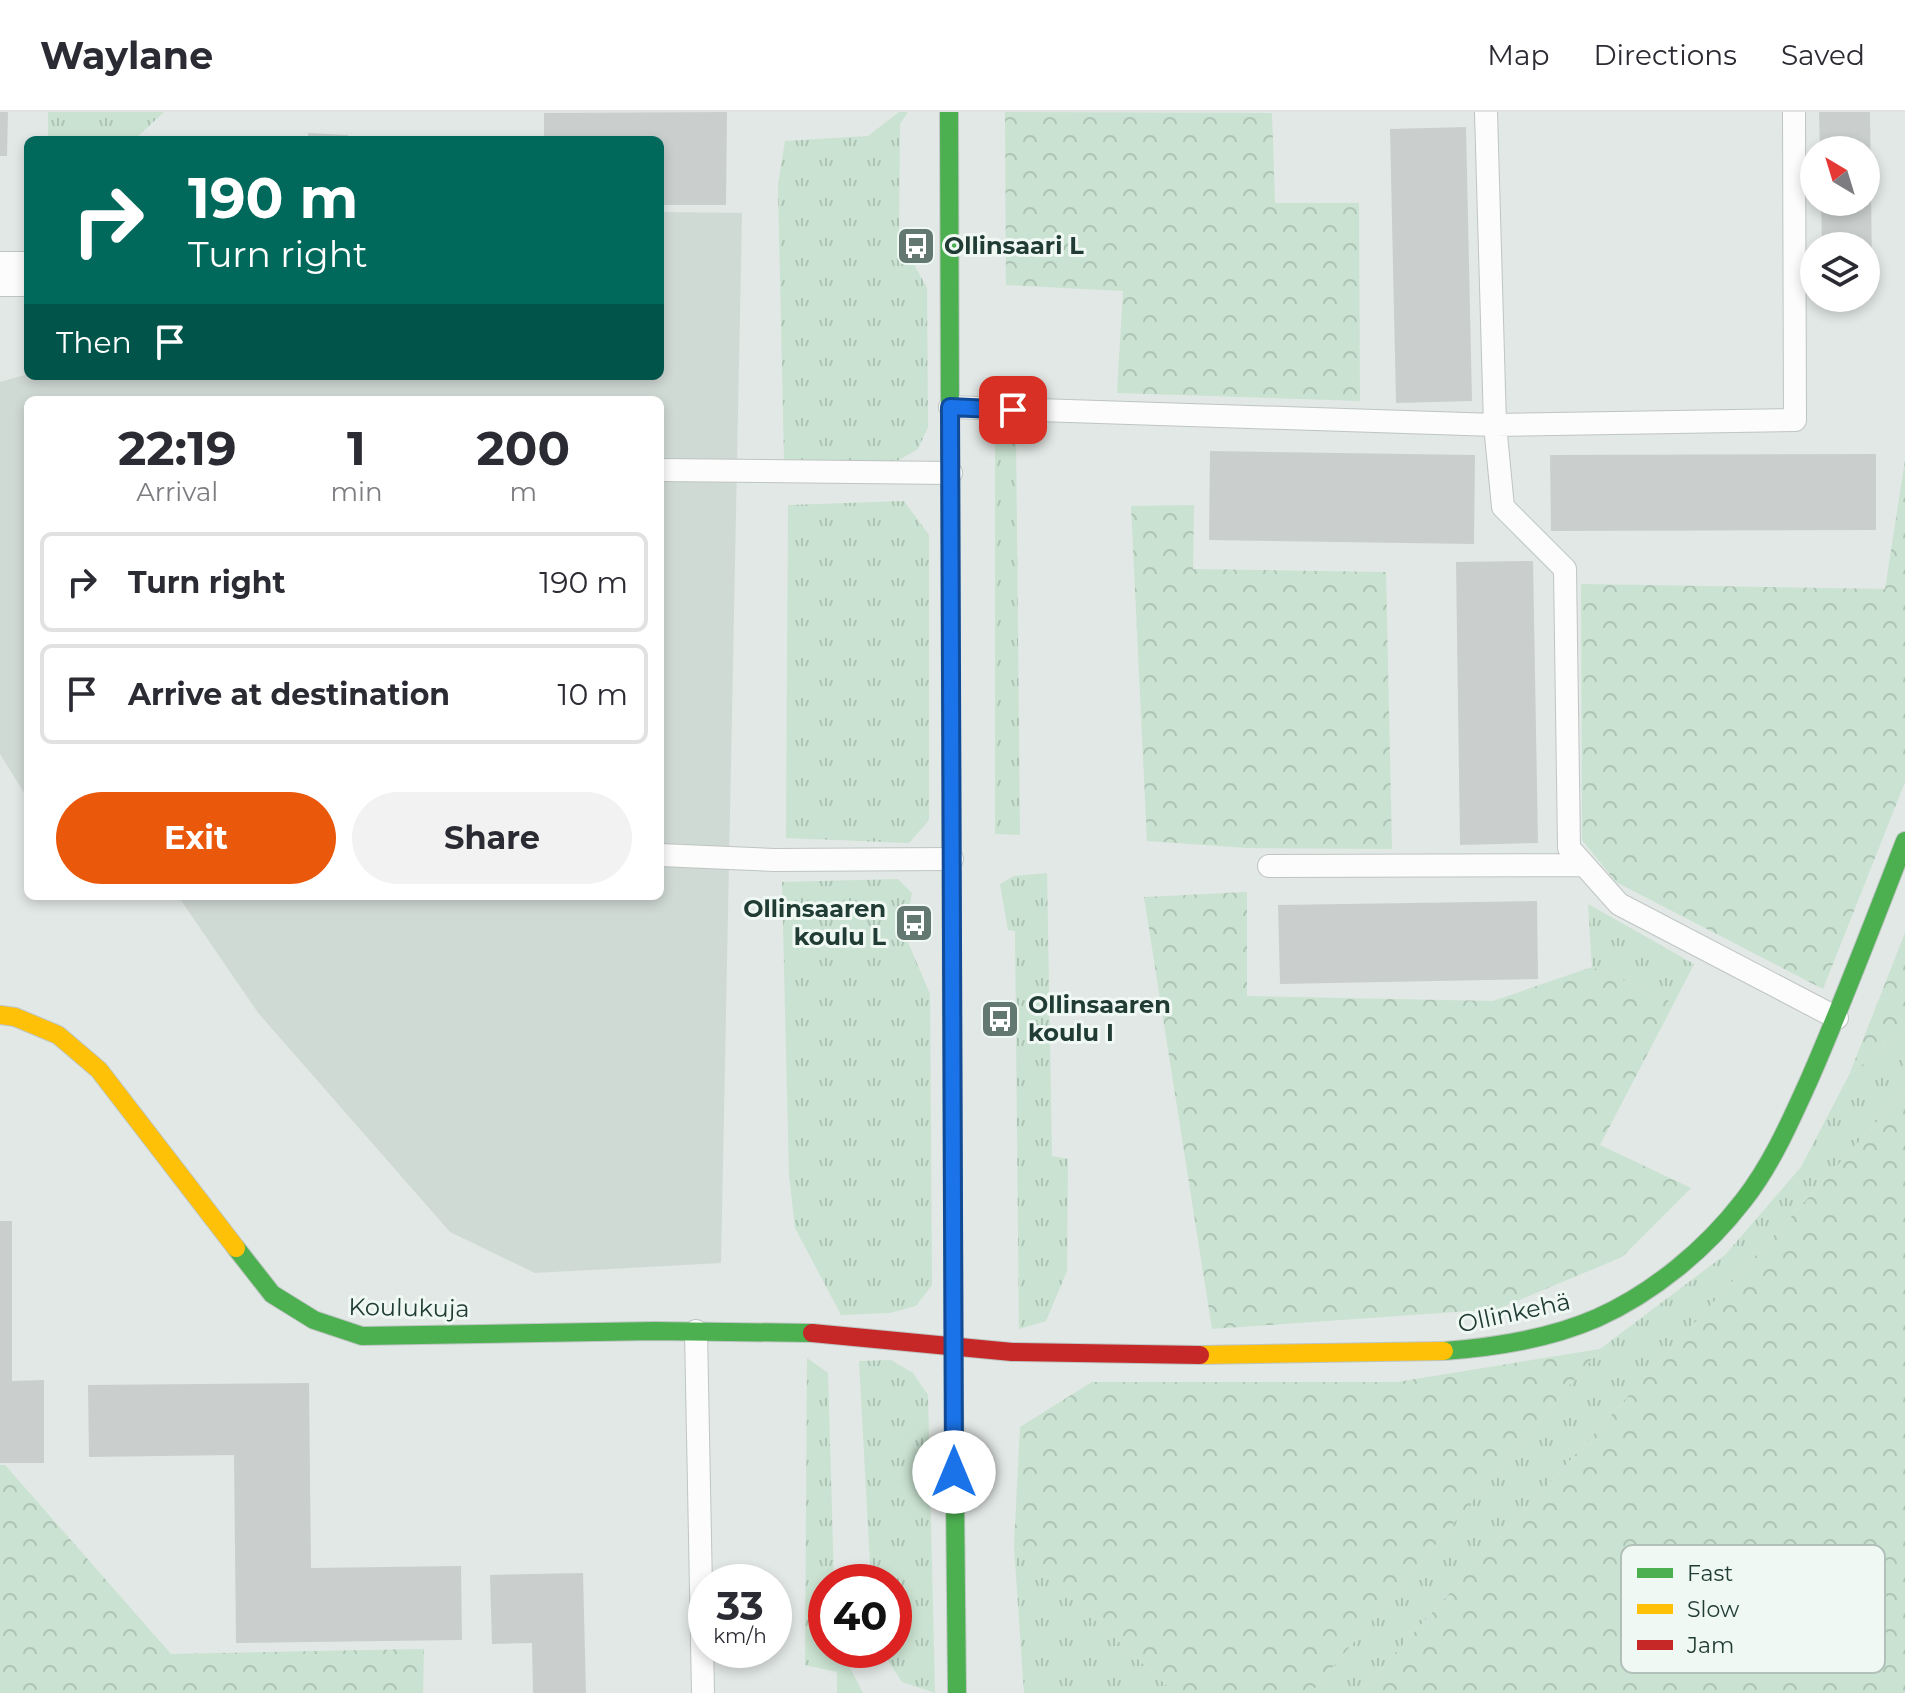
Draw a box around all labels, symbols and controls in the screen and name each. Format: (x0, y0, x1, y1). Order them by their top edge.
text: Waylane (40, 32, 213, 79)
text: Map (1487, 38, 1549, 72)
text: Directions (1593, 38, 1737, 72)
text: Saved (1781, 38, 1865, 72)
north arrow (1800, 136, 1880, 216)
map controls (1800, 136, 1880, 312)
text: 190 m (188, 164, 358, 232)
icon: right (56, 168, 160, 272)
bus stop icon: Ollinsaari L (895, 225, 937, 267)
place label: Ollinsaari L (944, 231, 1084, 260)
text: Turn right (188, 232, 368, 276)
button: layers (1800, 232, 1880, 312)
icon: arrive (148, 320, 192, 364)
text: Then (56, 324, 132, 361)
pin (979, 376, 1047, 444)
icon: arrive (991, 388, 1035, 432)
text: 22:19 (118, 419, 237, 477)
text: 1 (347, 419, 366, 477)
text: 200 (477, 419, 570, 477)
text: Arrival (136, 476, 218, 508)
text: min (330, 476, 383, 508)
text: m (509, 476, 537, 508)
icon: right (60, 560, 104, 604)
text: Turn right (128, 564, 285, 601)
text: 190 m (539, 564, 628, 601)
icon: arrive (60, 672, 104, 716)
text: Arrive at destination (128, 676, 450, 713)
text: 10 m (558, 676, 628, 713)
button: Exit (56, 792, 336, 884)
button: Share (352, 792, 632, 884)
place label: Ollinsaaren koulu L (743, 894, 887, 951)
bus stop icon: Ollinsaaren koulu L (893, 902, 935, 944)
place label: Ollinsaaren koulu I (1028, 990, 1171, 1047)
bus stop icon: Ollinsaaren koulu I (979, 998, 1021, 1040)
street label: Ollinkehä (1455, 1286, 1573, 1339)
street label: Koulukuja (348, 1292, 470, 1323)
position arrow (912, 1430, 996, 1514)
legend (1621, 1545, 1885, 1673)
text: Fast (1687, 1560, 1733, 1587)
speed limit sign: 40 (808, 1564, 912, 1668)
text: 33 (716, 1581, 764, 1630)
text: Slow (1687, 1596, 1740, 1623)
text: km/h (713, 1624, 767, 1648)
text: Jam (1686, 1632, 1734, 1659)

